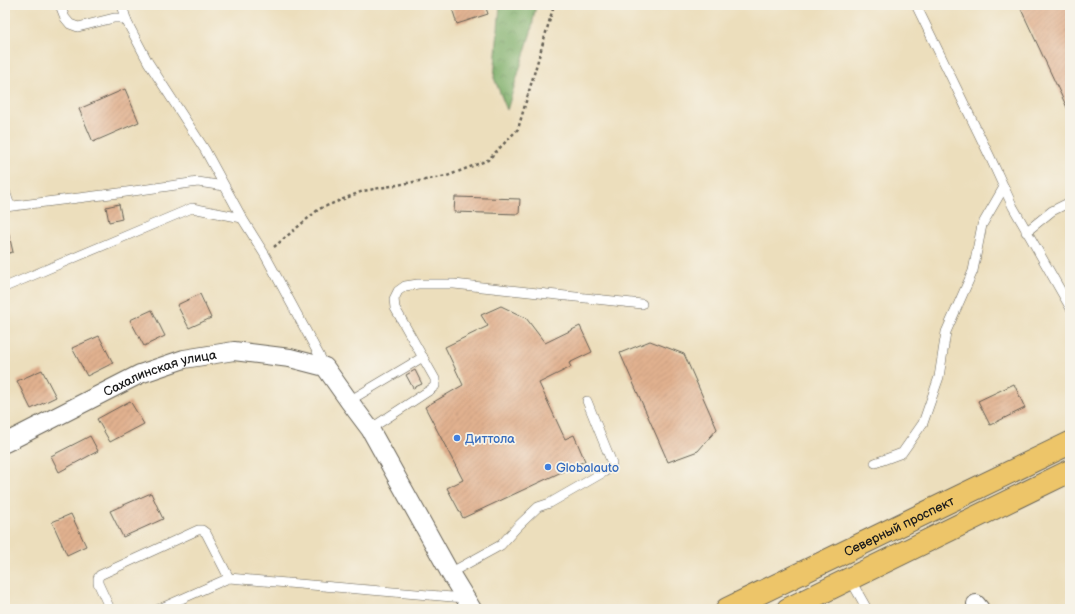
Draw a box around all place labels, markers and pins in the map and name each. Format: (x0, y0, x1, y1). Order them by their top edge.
place label: Диттола (465, 431, 515, 447)
marker: Диттола (452, 433, 462, 443)
place label: Globalauto (556, 460, 619, 476)
marker: Globalauto (543, 462, 553, 472)

